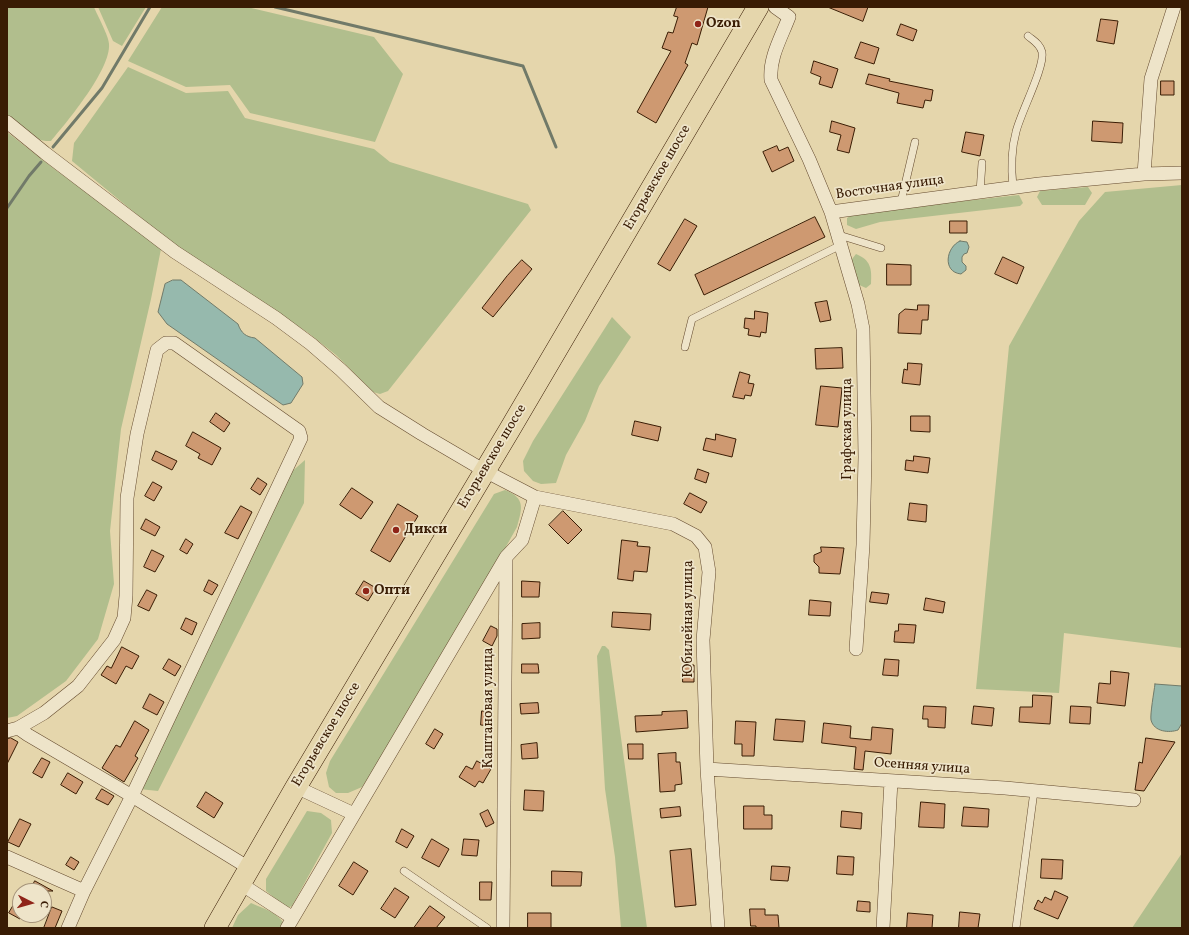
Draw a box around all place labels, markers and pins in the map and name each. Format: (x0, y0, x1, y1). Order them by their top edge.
place label: Ozon (706, 16, 741, 32)
marker: Ozon (693, 19, 703, 29)
place label: Дикси (404, 522, 447, 538)
marker: Дикси (391, 525, 401, 535)
place label: Опти (374, 583, 410, 599)
marker: Опти (361, 586, 371, 596)

